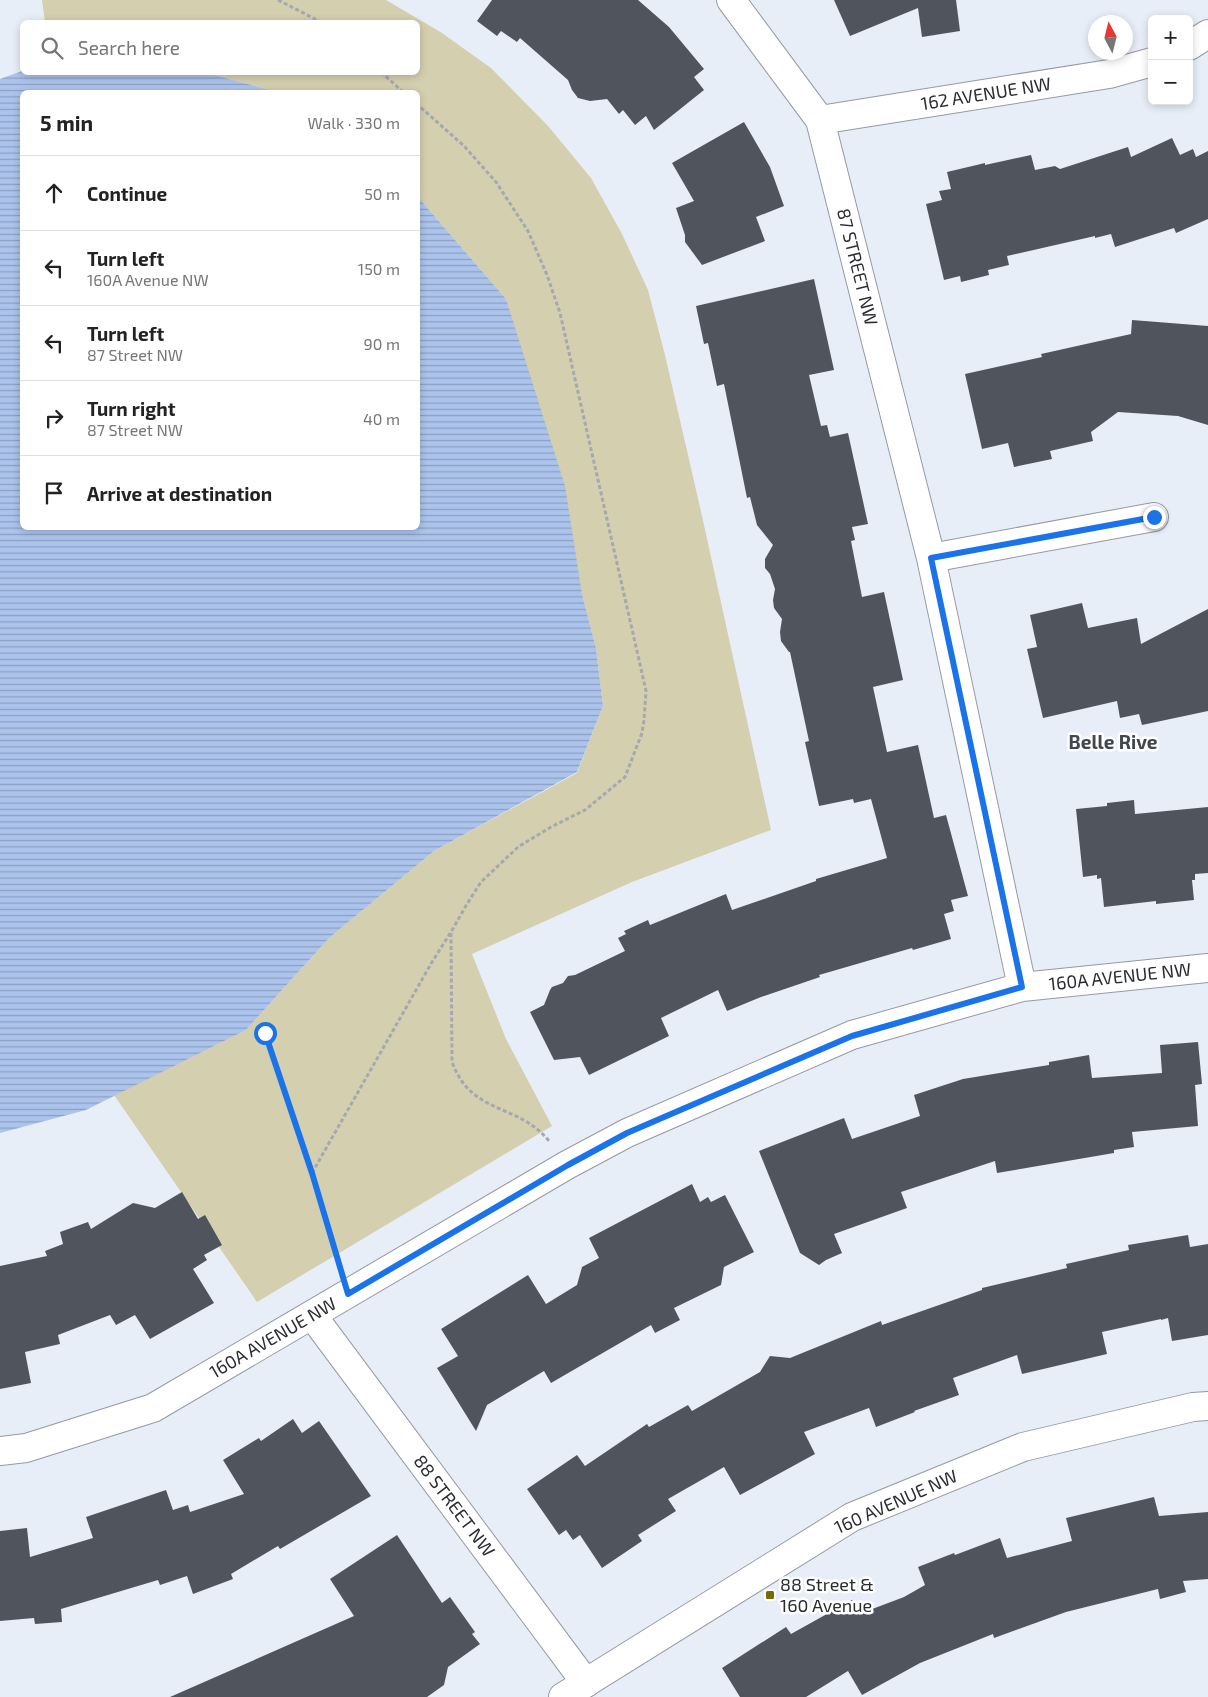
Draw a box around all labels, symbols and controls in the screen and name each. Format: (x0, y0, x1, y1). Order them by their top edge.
north arrow (1088, 15, 1133, 60)
map controls (1148, 15, 1193, 105)
button: + (1148, 15, 1193, 60)
search box (20, 20, 420, 75)
icon: search (38, 34, 66, 62)
text: Search here (78, 36, 180, 59)
button: − (1148, 60, 1193, 105)
street label: 162 AVENUE NW (919, 72, 1052, 114)
text: 5 min (40, 110, 93, 135)
text: Walk · 330 m (308, 113, 400, 132)
icon: ahead (40, 179, 68, 207)
text: Continue (87, 182, 167, 205)
text: 50 m (364, 184, 400, 203)
street label: 87 STREET NW (833, 206, 883, 328)
text: Turn left (87, 247, 164, 270)
icon: left (40, 254, 68, 282)
text: 150 m (358, 259, 400, 278)
text: 160A Avenue NW (87, 270, 209, 289)
text: Turn left (87, 322, 164, 345)
icon: left (40, 329, 68, 357)
text: 90 m (364, 334, 400, 353)
text: 87 Street NW (87, 345, 183, 364)
text: Turn right (87, 397, 175, 420)
icon: right (40, 404, 68, 432)
text: 40 m (363, 409, 400, 428)
text: 87 Street NW (87, 420, 183, 439)
icon: arrive (40, 479, 68, 507)
text: Arrive at destination (87, 482, 272, 505)
route end (1143, 506, 1166, 529)
district label: Belle Rive (1069, 730, 1158, 753)
street label: 160A AVENUE NW (1048, 958, 1192, 994)
route start (254, 1022, 277, 1045)
street label: 160A AVENUE NW (205, 1292, 340, 1382)
street label: 88 STREET NW (409, 1450, 500, 1561)
street label: 160 AVENUE NW (831, 1464, 960, 1538)
place label: 88 Street & 160 Avenue (780, 1573, 874, 1616)
marker: 88 Street & 160 Avenue (764, 1589, 776, 1601)

